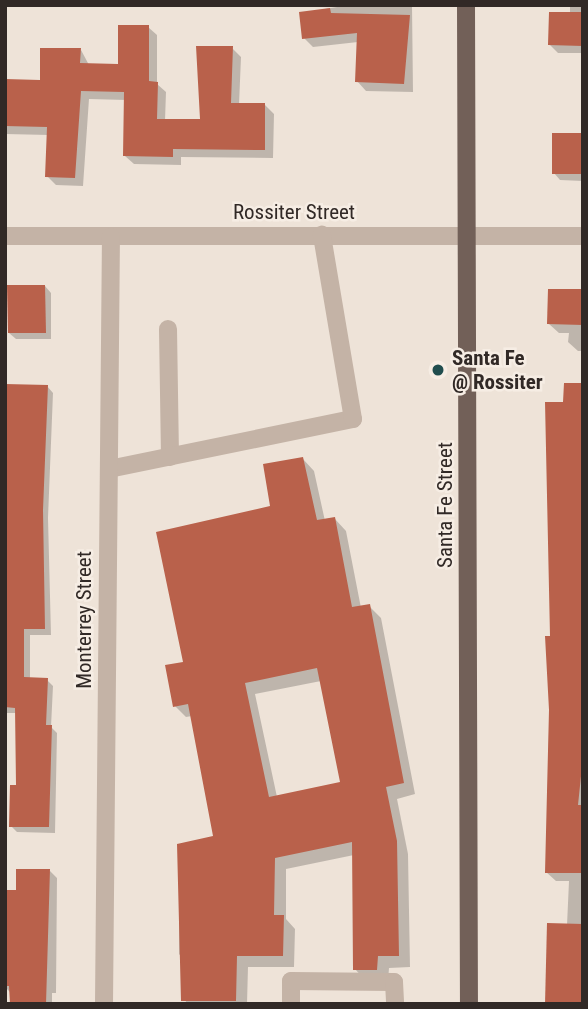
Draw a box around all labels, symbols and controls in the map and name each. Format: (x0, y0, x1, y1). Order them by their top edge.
street label: Rossiter Street (233, 199, 355, 225)
place label: Santa Fe @ Rossiter (452, 345, 543, 395)
marker: Santa Fe @ Rossiter (430, 362, 446, 378)
street label: Santa Fe Street (432, 442, 458, 568)
street label: Monterrey Street (71, 551, 97, 689)

